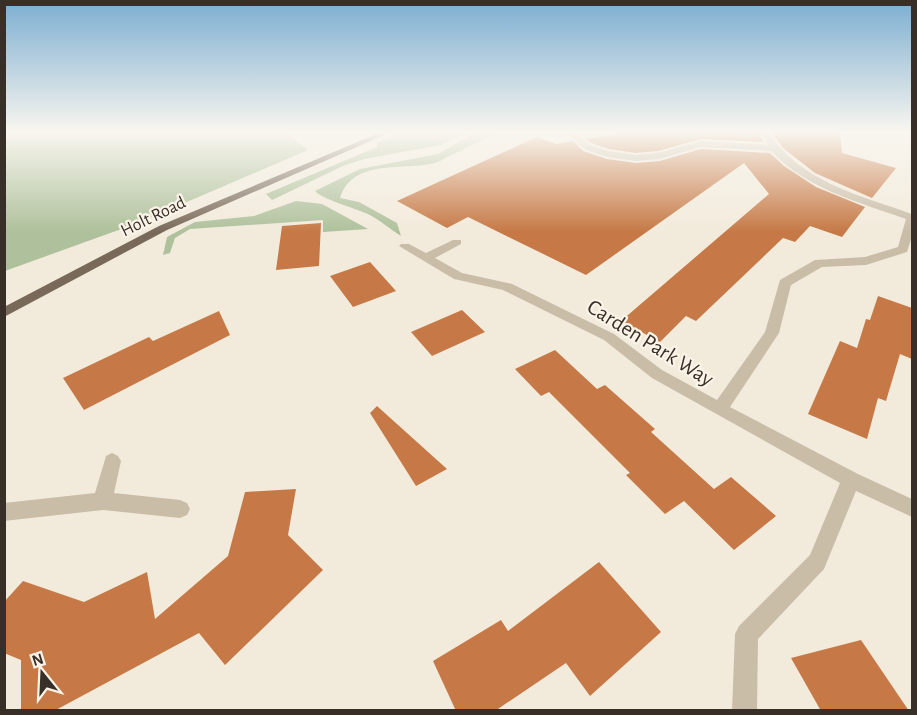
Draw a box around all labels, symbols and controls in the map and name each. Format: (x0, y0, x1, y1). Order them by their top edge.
street label: Holt Road (118, 194, 189, 240)
street label: Carden Park Way (583, 295, 718, 391)
north arrow (12, 643, 72, 703)
text: N (30, 650, 45, 669)

